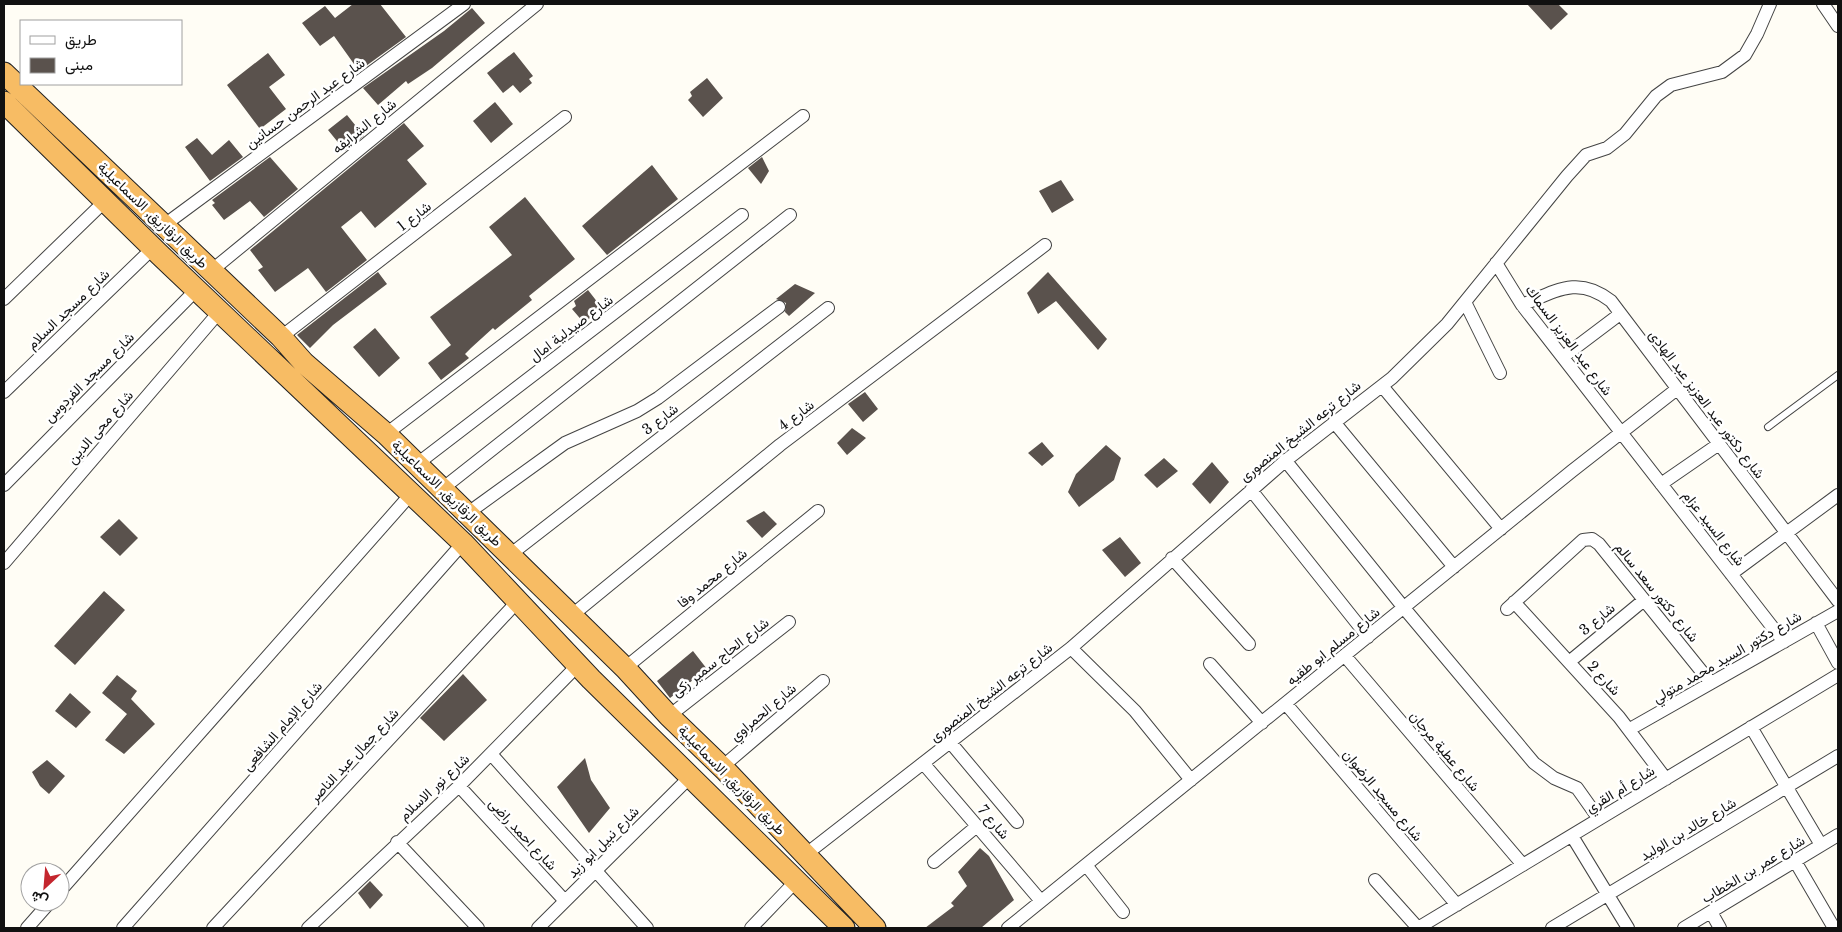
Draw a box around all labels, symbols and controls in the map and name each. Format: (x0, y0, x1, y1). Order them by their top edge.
legend (20, 20, 182, 85)
text: طريق (65, 30, 97, 50)
street label: شارع عبد الرحمن حسانين (242, 54, 369, 154)
text: مبنى (65, 55, 93, 75)
street label: شارع الشرايفه (328, 95, 401, 159)
street label: طريق الزقازيق, الاسماعيلية (94, 158, 212, 272)
street label: شارع 1 (393, 197, 436, 237)
street label: شارع مسجد السلام (23, 265, 115, 355)
street label: شارع عبد العزيز السماك (1520, 281, 1616, 400)
street label: شارع صيدلية امال (526, 291, 618, 367)
street label: شارع دكتور عبد العزيز عبد الهادى (1644, 326, 1769, 483)
street label: شارع مسجد الفردوس (40, 328, 139, 427)
street label: شارع ترعه الشيخ المنصورى (1236, 377, 1366, 487)
street label: شارع محى الدين (63, 386, 138, 469)
street label: شارع 4 (774, 396, 819, 436)
street label: شارع 3 (638, 399, 683, 440)
street label: طريق الزقازيق, الاسماعيلية (388, 436, 506, 550)
street label: شارع السيد عزام (1677, 487, 1749, 571)
street label: شارع دكتور سعد سالم (1610, 538, 1703, 647)
street label: شارع محمد وفا (673, 544, 752, 613)
street label: شارع 3 (1576, 599, 1620, 641)
street label: شارع مسلم ابو طقيه (1283, 603, 1385, 691)
street label: شارع دكتور السيد محمد متولي (1649, 607, 1806, 710)
street label: شارع الحاج سمير زكى (668, 613, 774, 702)
street label: شارع ترعه الشيخ المنصورى (926, 638, 1057, 747)
street label: شارع 2 (1582, 657, 1624, 700)
street label: شارع الإمام الشافعى (238, 677, 327, 776)
street label: شارع الحمراوي (726, 679, 802, 747)
street label: شارع جمال عبد الناصر (305, 704, 404, 808)
street label: شارع عطية مرجان (1405, 707, 1484, 796)
street label: طريق الزقازيق, الاسماعيلية (675, 721, 789, 839)
street label: شارع مسجد الرضوان (1338, 745, 1427, 846)
street label: شارع نور الاسلام (395, 750, 474, 826)
street label: شارع أم القري (1582, 761, 1659, 819)
street label: شارع خالد بن الوليد (1637, 793, 1740, 867)
street label: شارع احمد راضى (484, 794, 561, 875)
street label: شارع 7 (973, 801, 1014, 844)
street label: شارع نبيل ابو زيد (563, 802, 644, 883)
street label: شارع عمر بن الخطاب (1698, 831, 1809, 909)
north arrow (20, 862, 70, 912)
text: ش (28, 887, 51, 910)

